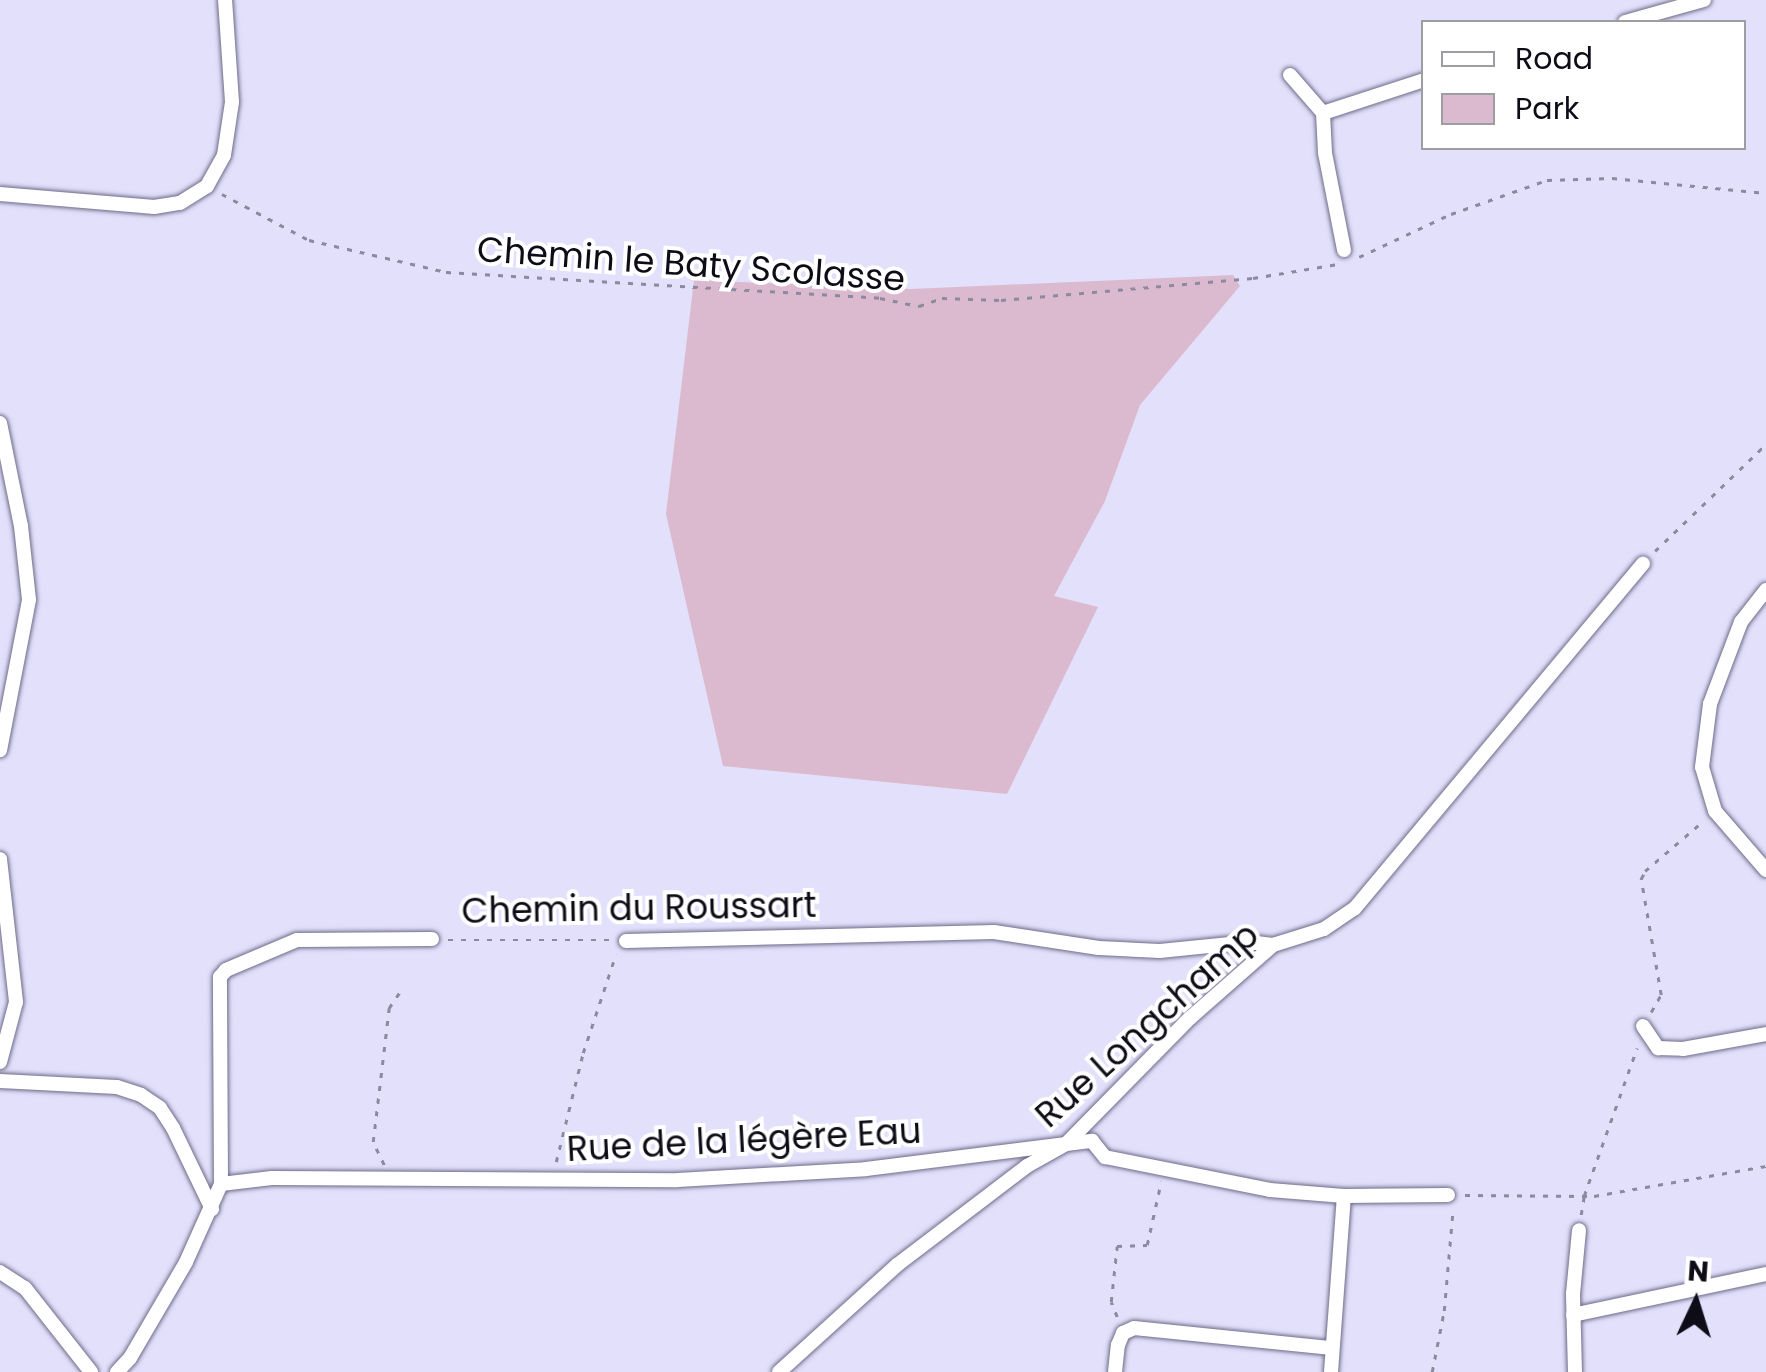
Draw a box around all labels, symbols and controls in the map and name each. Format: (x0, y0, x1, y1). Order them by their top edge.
legend (1421, 20, 1746, 150)
text: Road (1515, 37, 1593, 80)
text: Park (1515, 87, 1579, 130)
street label: Chemin le Baty Scolasse (476, 228, 906, 300)
street label: Chemin du Roussart (461, 884, 817, 932)
street label: Rue Longchamp (1027, 914, 1267, 1136)
street label: Rue de la légère Eau (566, 1110, 922, 1170)
text: N (1686, 1251, 1710, 1292)
north arrow (1646, 1252, 1746, 1352)

